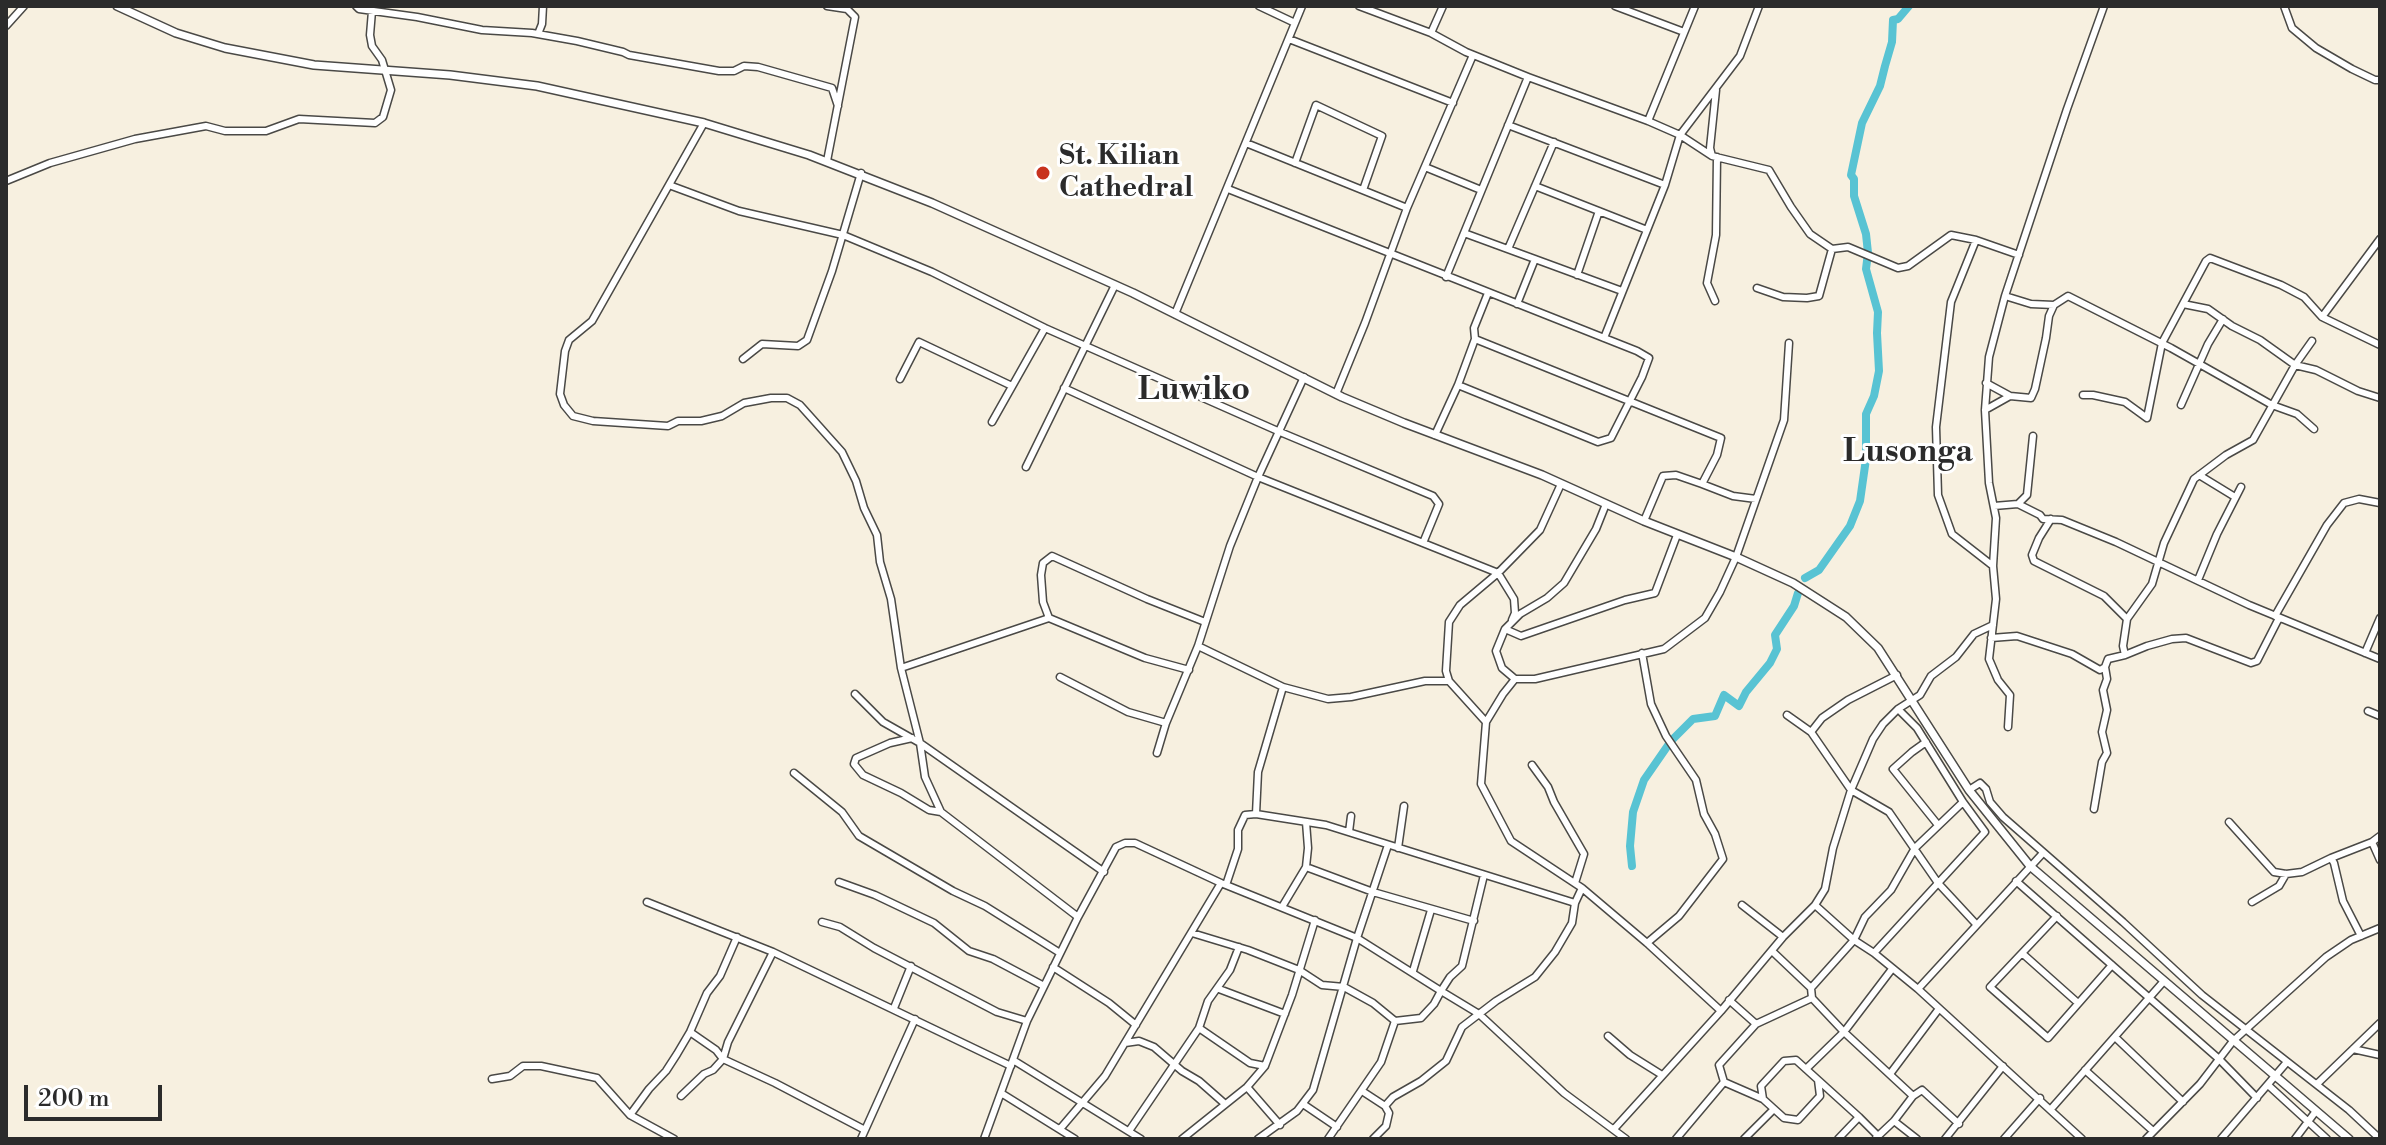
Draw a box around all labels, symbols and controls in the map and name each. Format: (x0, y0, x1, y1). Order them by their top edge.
place label: St. Kilian Cathedral (1059, 140, 1193, 206)
marker: St. Kilian Cathedral (1034, 164, 1052, 182)
district label: Luwiko (1138, 372, 1250, 410)
district label: Lusonga (1843, 434, 1973, 472)
scale bar (28, 1069, 166, 1119)
text: 200 m (38, 1084, 109, 1114)

